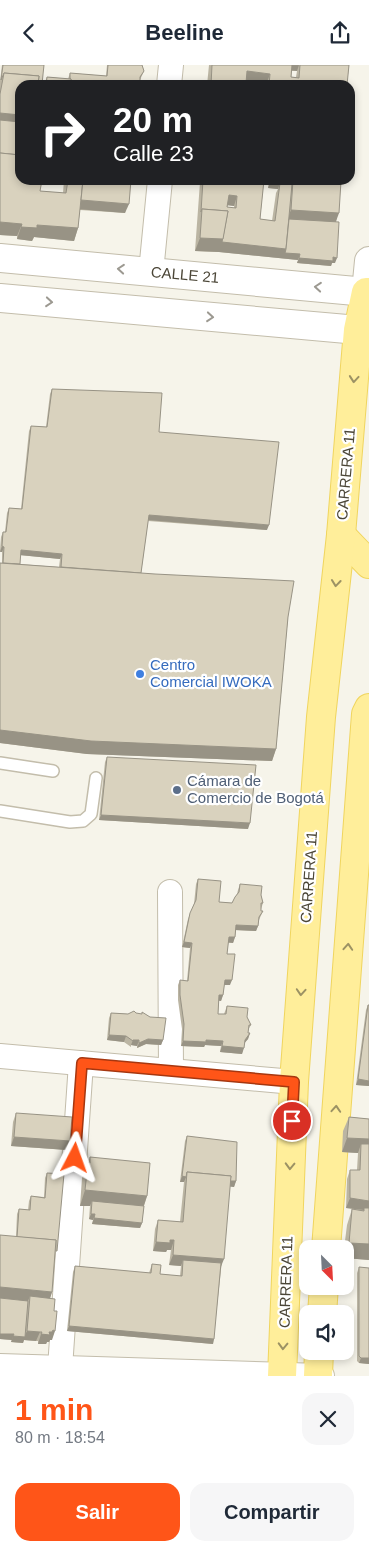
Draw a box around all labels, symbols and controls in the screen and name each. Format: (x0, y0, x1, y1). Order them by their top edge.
icon: back (15, 19, 43, 47)
icon: share (326, 19, 354, 47)
text: Beeline (145, 20, 224, 45)
icon: right (30, 100, 95, 165)
text: 20 m (113, 100, 193, 139)
text: Calle 23 (113, 141, 194, 166)
street label: CALLE 21 (150, 263, 220, 286)
one-way arrow (117, 264, 125, 275)
one-way arrow (313, 282, 321, 293)
one-way arrow (45, 296, 53, 307)
one-way arrow (207, 311, 215, 322)
one-way arrow (349, 375, 360, 383)
street label: CARRERA 11 (333, 427, 358, 521)
one-way arrow (331, 580, 342, 588)
place label: Centro Comercial IWOKA (150, 656, 272, 690)
marker: Centro Comercial IWOKA (134, 668, 146, 680)
place label: Cámara de Comercio de Bogotá (187, 772, 324, 806)
marker: Cámara de Comercio de Bogotá (171, 784, 183, 796)
street label: CARRERA 11 (297, 830, 320, 924)
one-way arrow (342, 942, 353, 950)
one-way arrow (295, 988, 306, 996)
pin (271, 1100, 313, 1142)
one-way arrow (330, 1104, 341, 1112)
icon: arrive (278, 1107, 306, 1135)
position arrow (48, 1131, 100, 1183)
one-way arrow (285, 1162, 296, 1170)
street label: CARRERA 11 (275, 1236, 296, 1328)
north arrow (299, 1240, 354, 1295)
map controls (299, 1240, 354, 1360)
button: sound (299, 1305, 354, 1360)
one-way arrow (277, 1342, 288, 1350)
text: 1 min (15, 1393, 93, 1426)
button: close (302, 1393, 354, 1445)
text: 80 m · 18:54 (15, 1429, 105, 1446)
button: Salir (15, 1483, 180, 1541)
button: Compartir (190, 1483, 354, 1541)

